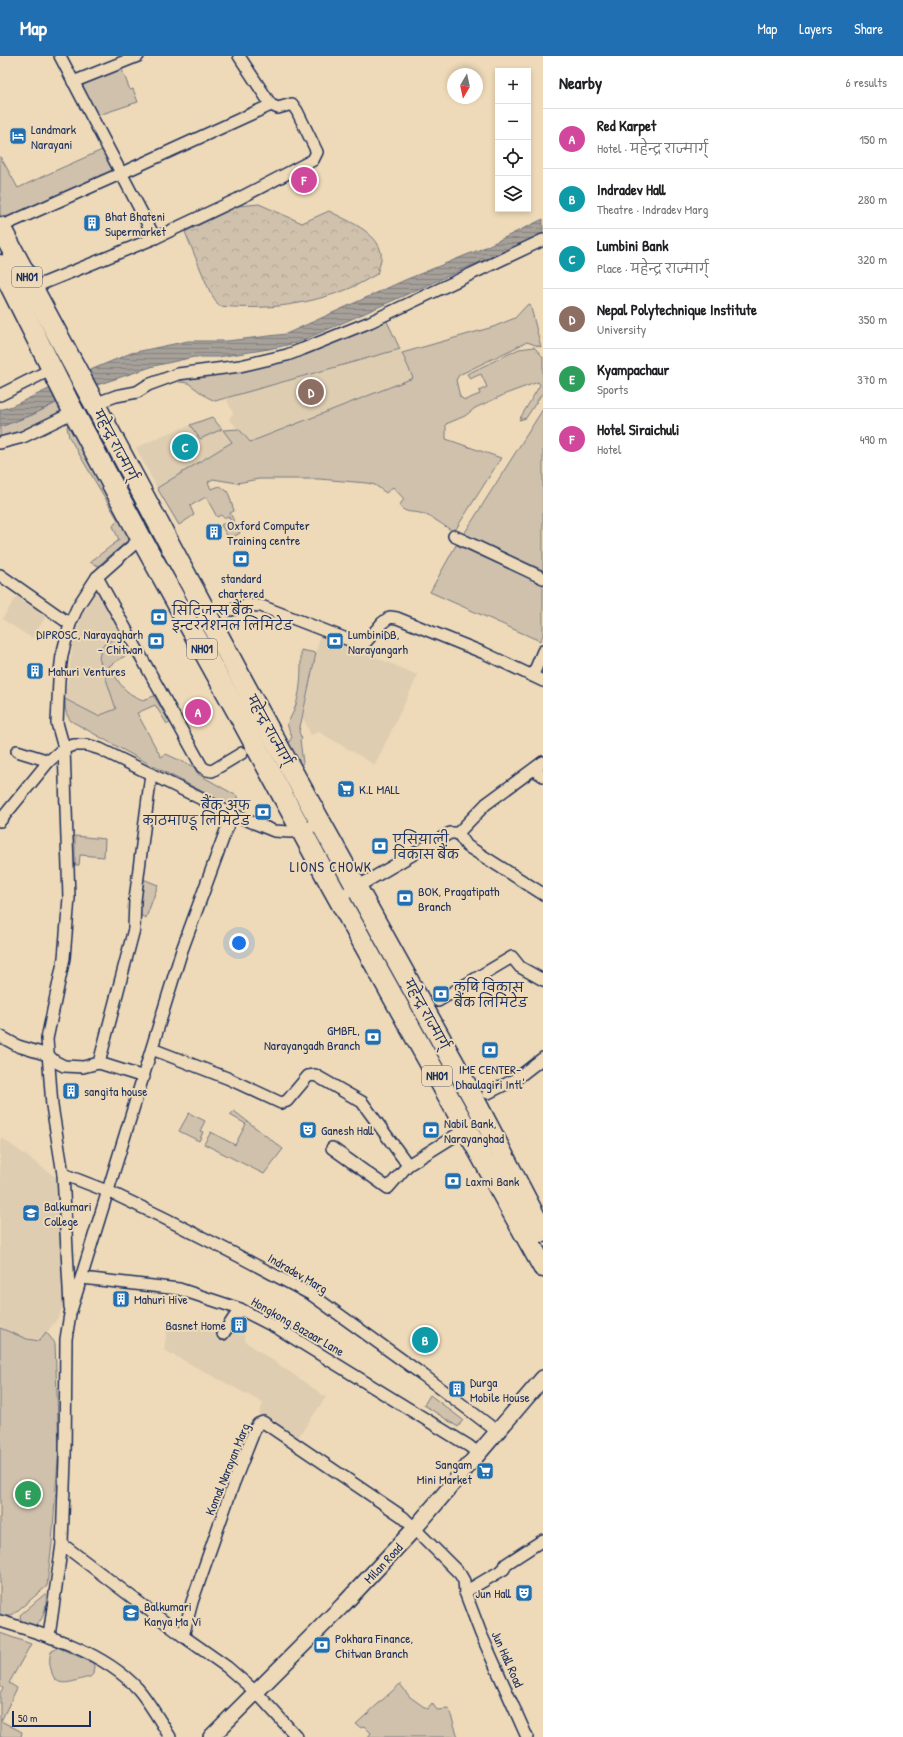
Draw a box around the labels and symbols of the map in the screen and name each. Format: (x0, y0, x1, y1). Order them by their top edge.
north arrow (447, 68, 483, 104)
place label: Landmark Narayani (31, 120, 77, 153)
hotel icon: Landmark Narayani (8, 126, 28, 146)
pin: F (291, 165, 317, 195)
place label: Bhat Bhateni Supermarket (105, 207, 166, 240)
building icon: Bhat Bhateni Supermarket (82, 213, 102, 233)
road number: NH01 (12, 267, 42, 287)
pin: D (298, 377, 324, 407)
street label: महेन्द्र राज्मार्ग् (87, 404, 145, 486)
pin: C (172, 432, 198, 462)
place label: Oxford Computer Training centre (227, 516, 310, 549)
building icon: Oxford Computer Training centre (204, 522, 224, 542)
bank icon: standard chartered (231, 549, 251, 569)
place label: standard chartered (218, 569, 264, 602)
place label: सिटिजन्स बैंक इन्टरनेशनल लिमिटेड (171, 599, 294, 634)
bank icon: सिटिजन्स बैंक इन्टरनेशनल लिमिटेड (149, 607, 169, 627)
place label: DIPROSC, Narayagharh - Chitwan (36, 625, 144, 658)
place label: LumbiniDB, Narayangarh (348, 625, 408, 658)
bank icon: DIPROSC, Narayagharh - Chitwan (146, 631, 166, 651)
bank icon: LumbiniDB, Narayangarh (325, 631, 345, 651)
road number: NH01 (187, 639, 217, 659)
building icon: Mahuri Ventures (25, 661, 45, 681)
place label: Mahuri Ventures (48, 662, 126, 680)
street label: महेन्द्र राज्मार्ग् (241, 690, 299, 771)
pin: A (185, 697, 211, 727)
supermarket icon: K.L MALL (336, 779, 356, 799)
place label: K.L MALL (359, 780, 400, 798)
place label: बैंक अफ काठमाण्डू लिमिटेड (142, 794, 251, 831)
bank icon: बैंक अफ काठमाण्डू लिमिटेड (253, 802, 273, 822)
place label: एसियाली विकास बैंक (392, 829, 460, 863)
bank icon: एसियाली विकास बैंक (370, 836, 390, 856)
district label: LIONS CHOWK (290, 857, 372, 876)
place label: BOK, Pragatipath Branch (418, 882, 500, 915)
bank icon: BOK, Pragatipath Branch (395, 888, 415, 908)
your location (229, 933, 249, 953)
street label: महेन्द्र राज्मार्ग् (398, 974, 456, 1055)
place label: कृषि विकास बैंक लिमिटेड (453, 977, 529, 1011)
bank icon: कृषि विकास बैंक लिमिटेड (431, 984, 451, 1004)
place label: GMBFL, Narayangadh Branch (264, 1021, 361, 1054)
bank icon: GMBFL, Narayangadh Branch (363, 1027, 383, 1047)
bank icon: IME CENTER- Dhaulagiri Intl' (480, 1040, 500, 1060)
place label: IME CENTER- Dhaulagiri Intl' (455, 1060, 525, 1093)
road number: NH01 (422, 1066, 452, 1086)
building icon: sangita house (61, 1081, 81, 1101)
place label: sangita house (84, 1082, 147, 1100)
place label: Nabil Bank, Narayanghad (444, 1114, 504, 1147)
theatre icon: Ganesh Hall (298, 1120, 318, 1140)
bank icon: Nabil Bank, Narayanghad (421, 1120, 441, 1140)
place label: Ganesh Hall (321, 1121, 374, 1139)
bank icon: Laxmi Bank (443, 1171, 463, 1191)
place label: Laxmi Bank (466, 1172, 520, 1190)
place label: Balkumari College (44, 1197, 92, 1230)
school or university icon: Balkumari College (21, 1203, 41, 1223)
street label: Indradev Marg (265, 1249, 331, 1297)
building icon: Mahuri Hive (111, 1289, 131, 1309)
place label: Mahuri Hive (134, 1290, 188, 1308)
street label: Hongkong Bazaar Lane (248, 1292, 348, 1360)
building icon: Basnet Home (229, 1315, 249, 1335)
place label: Basnet Home (165, 1316, 226, 1334)
pin: B (412, 1325, 438, 1355)
place label: Durga Mobile House (470, 1373, 530, 1406)
building icon: Durga Mobile House (447, 1379, 467, 1399)
street label: Komal Narayan Marg (200, 1420, 254, 1518)
place label: Sangam Mini Market (417, 1455, 473, 1488)
supermarket icon: Sangam Mini Market (475, 1461, 495, 1481)
pin: E (15, 1479, 41, 1509)
street label: Milan Road (360, 1539, 406, 1587)
theatre icon: Jun Hall (514, 1583, 534, 1603)
place label: Jun Hall (475, 1584, 511, 1602)
place label: Balkumari Kanya Ma Vi (144, 1597, 201, 1630)
school or university icon: Balkumari Kanya Ma Vi (121, 1603, 141, 1623)
street label: Jun Hall Road (488, 1628, 528, 1690)
place label: Pokhara Finance, Chitwan Branch (335, 1629, 413, 1662)
bank icon: Pokhara Finance, Chitwan Branch (312, 1635, 332, 1655)
scale bar (12, 1709, 91, 1728)

